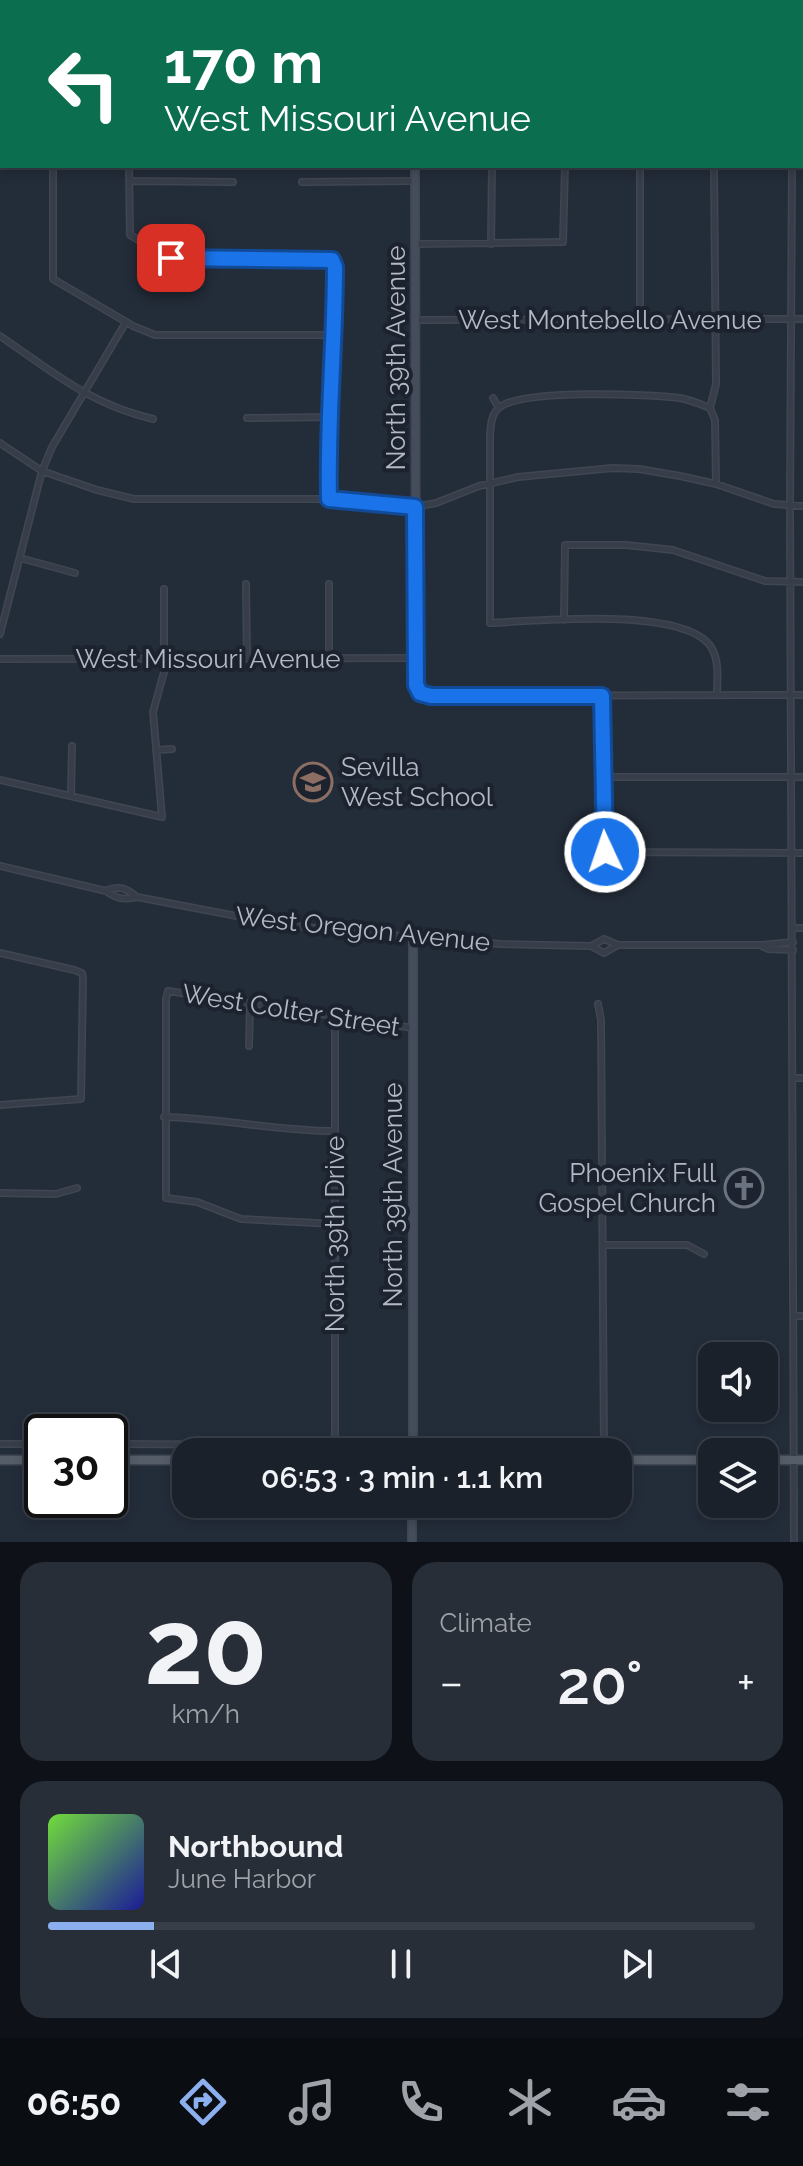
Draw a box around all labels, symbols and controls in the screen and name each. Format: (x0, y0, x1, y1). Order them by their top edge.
text: 170 m (164, 30, 323, 96)
icon: left (32, 32, 136, 136)
text: West Missouri Avenue (164, 97, 531, 139)
pin (137, 224, 205, 292)
icon: arrive (149, 236, 193, 280)
street label: North 39th Avenue (381, 246, 411, 471)
street label: West Montebello Avenue (458, 305, 762, 335)
street label: West Missouri Avenue (76, 644, 340, 674)
place label: Sevilla West School (341, 752, 494, 812)
school or university icon: Sevilla West School (292, 761, 334, 803)
position arrow (563, 810, 647, 894)
street label: West Oregon Avenue (234, 901, 492, 957)
street label: West Colter Street (180, 978, 402, 1042)
street label: North 39th Avenue (378, 1083, 408, 1308)
street label: North 39th Drive (320, 1136, 350, 1332)
place label: Phoenix Full Gospel Church (539, 1158, 717, 1218)
church icon: Phoenix Full Gospel Church (723, 1167, 765, 1209)
map controls (698, 1342, 778, 1518)
button: sound (698, 1342, 778, 1422)
speed limit sign: 30 (24, 1414, 128, 1518)
button: layers (698, 1438, 778, 1518)
text: 06:53 · 3 min · 1.1 km (261, 1460, 543, 1495)
text: 20 (144, 1586, 267, 1708)
text: Climate (440, 1608, 532, 1638)
text: 20° (557, 1648, 643, 1718)
text: − (440, 1657, 463, 1708)
text: + (737, 1657, 755, 1708)
text: km/h (171, 1699, 240, 1729)
text: Northbound (168, 1829, 343, 1864)
text: June Harbor (168, 1864, 316, 1894)
icon: previous (144, 1942, 188, 1986)
icon: pause (379, 1942, 423, 1986)
icon: next (615, 1942, 659, 1986)
icon: directions (175, 2074, 231, 2130)
icon: music (284, 2074, 340, 2130)
icon: phone (393, 2074, 449, 2130)
icon: climate (502, 2074, 558, 2130)
icon: car (611, 2074, 667, 2130)
icon: filters (720, 2074, 776, 2130)
text: 06:50 (27, 2081, 121, 2123)

